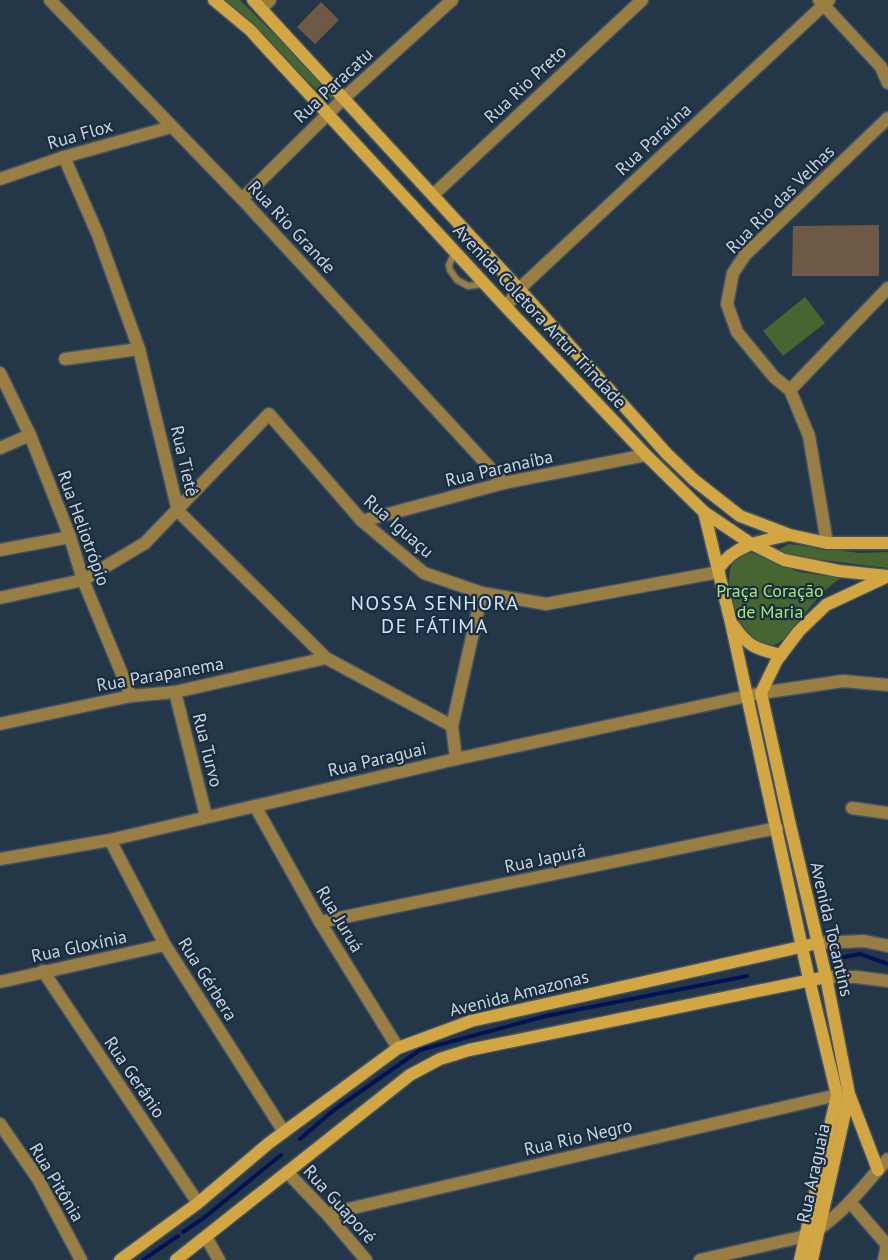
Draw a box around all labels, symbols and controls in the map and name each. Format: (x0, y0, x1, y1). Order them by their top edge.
street label: Rua Rio Preto (479, 40, 571, 128)
street label: Rua Paracatu (289, 42, 377, 128)
street label: Rua Paraúna (610, 98, 696, 180)
street label: Rua Flox (45, 114, 115, 154)
street label: Rua Rio das Velhas (721, 140, 839, 258)
street label: Rua Rio Grande (243, 176, 341, 278)
street label: Avenida Coletora Artur Trindade (448, 219, 632, 413)
street label: Rua Tietê (166, 423, 204, 499)
street label: Rua Paranaíba (443, 444, 555, 492)
street label: Rua Heliotrópio (52, 467, 116, 589)
street label: Rua Iguaçu (359, 489, 439, 563)
park label: Praça Coração de Maria (716, 579, 824, 623)
district label: NOSSA SENHORA DE FÁTIMA (350, 590, 520, 639)
street label: Rua Parapanema (95, 652, 225, 696)
street label: Rua Turvo (188, 711, 228, 789)
street label: Rua Paraguai (325, 736, 429, 782)
street label: Rua Japurá (502, 838, 588, 878)
street label: Avenida Tocantins (805, 859, 859, 999)
street label: Rua Juruá (311, 882, 369, 956)
street label: Rua Gloxínia (29, 925, 129, 967)
street label: Rua Gérbera (173, 933, 243, 1025)
street label: Avenida Amazonas (447, 965, 591, 1021)
street label: Rua Gerânio (99, 1032, 171, 1122)
street label: Rua Rio Negro (522, 1113, 634, 1161)
street label: Rua Araguaia (791, 1121, 835, 1225)
street label: Rua Pitônia (24, 1138, 90, 1226)
street label: Rua Guaporé (299, 1160, 381, 1248)

